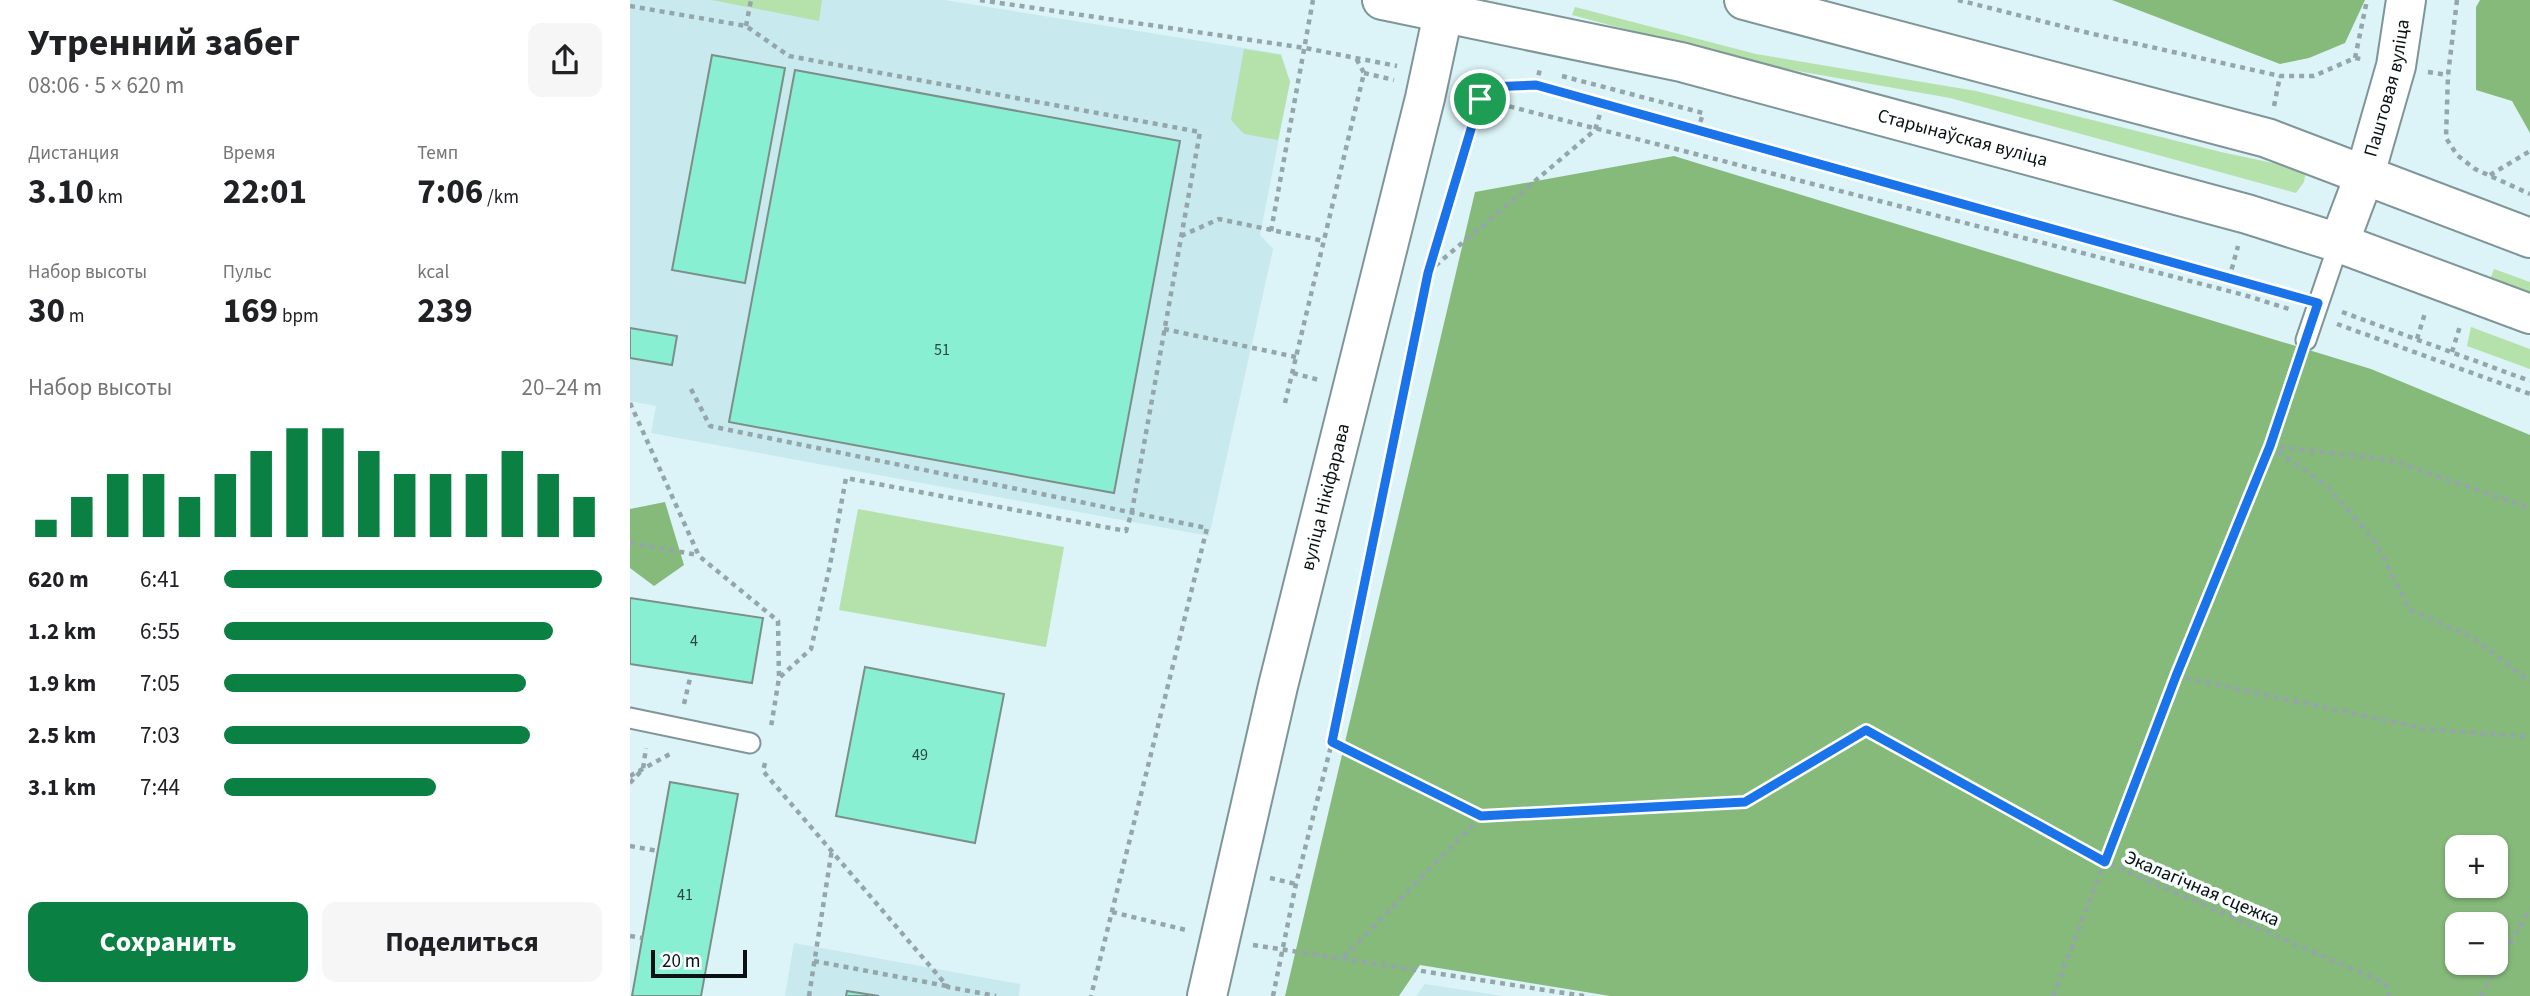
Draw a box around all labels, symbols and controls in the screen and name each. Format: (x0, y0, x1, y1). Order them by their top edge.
text: Утренний забег (28, 16, 300, 70)
street label: Паштовая вуліца (2357, 17, 2416, 160)
button: share (528, 23, 602, 97)
text: 08:06 · 5 × 620 m (28, 69, 184, 102)
pin (1450, 69, 1510, 129)
icon: arrive (1461, 80, 1499, 118)
street label: Старынаўская вуліца (1875, 102, 2051, 173)
text: Дистанция (28, 140, 119, 167)
text: Время (223, 140, 276, 167)
text: Темп (417, 140, 458, 167)
text: 3.10 (28, 167, 94, 217)
text: 22:01 (223, 167, 307, 217)
text: 7:06 (417, 167, 483, 217)
text: km (94, 184, 123, 211)
text: /km (483, 184, 519, 211)
text: Набор высоты (28, 259, 147, 286)
text: Пульс (223, 259, 272, 286)
text: kcal (417, 259, 449, 286)
text: 30 (28, 286, 65, 336)
text: 169 (223, 286, 278, 336)
text: 239 (417, 286, 473, 336)
text: m (65, 303, 85, 330)
text: bpm (278, 303, 319, 330)
house number: 51 (934, 339, 950, 361)
text: Набор высоты (28, 371, 172, 404)
text: 20–24 m (522, 371, 602, 404)
street label: вуліца Нікіфарава (1294, 420, 1357, 573)
text: 620 m (28, 563, 89, 596)
text: 6:41 (140, 563, 180, 596)
text: 1.2 km (28, 615, 96, 648)
text: 6:55 (140, 615, 180, 648)
house number: 4 (690, 630, 698, 652)
text: 1.9 km (28, 667, 96, 700)
text: 7:05 (140, 667, 180, 700)
text: 2.5 km (28, 719, 96, 752)
text: 7:03 (140, 719, 180, 752)
house number: 49 (912, 744, 928, 766)
text: 3.1 km (28, 771, 96, 804)
text: 7:44 (140, 771, 180, 804)
map controls (2445, 835, 2508, 975)
button: + (2445, 835, 2508, 898)
street label: Экалагічная сцежка (2120, 844, 2284, 934)
house number: 41 (677, 884, 693, 906)
button: Сохранить (28, 902, 308, 982)
button: Поделиться (322, 902, 602, 982)
button: − (2445, 912, 2508, 975)
scale bar (651, 947, 747, 979)
text: 20 m (662, 948, 700, 975)

